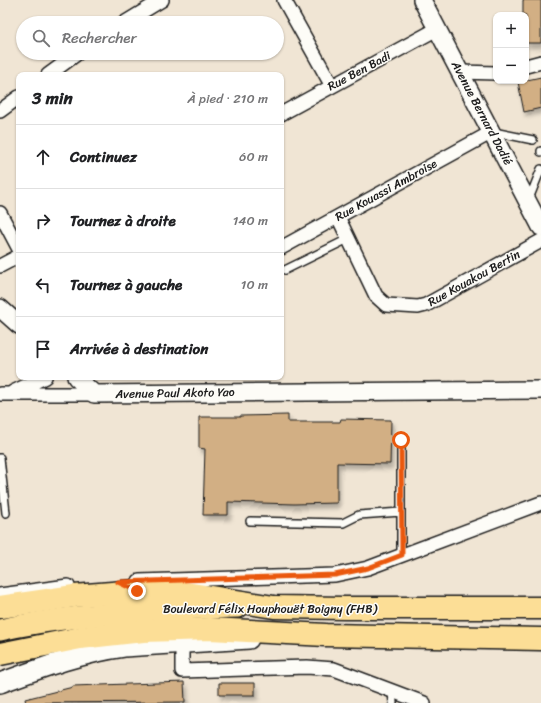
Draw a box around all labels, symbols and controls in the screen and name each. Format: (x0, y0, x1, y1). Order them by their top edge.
map controls (493, 12, 529, 84)
button: + (493, 12, 529, 48)
search box (16, 16, 284, 60)
text: Rechercher (62, 25, 137, 51)
icon: search (30, 27, 52, 49)
street label: Rue Ben Badi (323, 45, 395, 97)
button: − (493, 48, 529, 84)
street label: Avenue Bernard Dadié (445, 56, 519, 169)
text: 3 min (32, 83, 73, 113)
text: À pied · 210 m (187, 87, 268, 110)
text: Continuez (70, 144, 137, 170)
text: 60 m (239, 145, 268, 168)
icon: ahead (32, 146, 54, 168)
street label: Rue Kouassi Ambroise (331, 153, 441, 227)
text: Tournez à droite (70, 208, 176, 234)
text: 140 m (233, 209, 268, 232)
icon: right (32, 210, 54, 232)
street label: Rue Kouakou Bertin (424, 243, 525, 313)
text: Tournez à gauche (70, 272, 182, 298)
text: 10 m (241, 273, 268, 296)
icon: left (32, 274, 54, 296)
text: Arrivée à destination (70, 336, 208, 362)
icon: arrive (32, 338, 54, 360)
street label: Avenue Paul Akoto Yao (114, 381, 235, 405)
route start (392, 431, 410, 449)
route end (128, 582, 146, 600)
street label: Boulevard Félix Houphouët Boigny (FHB) (163, 598, 378, 620)

